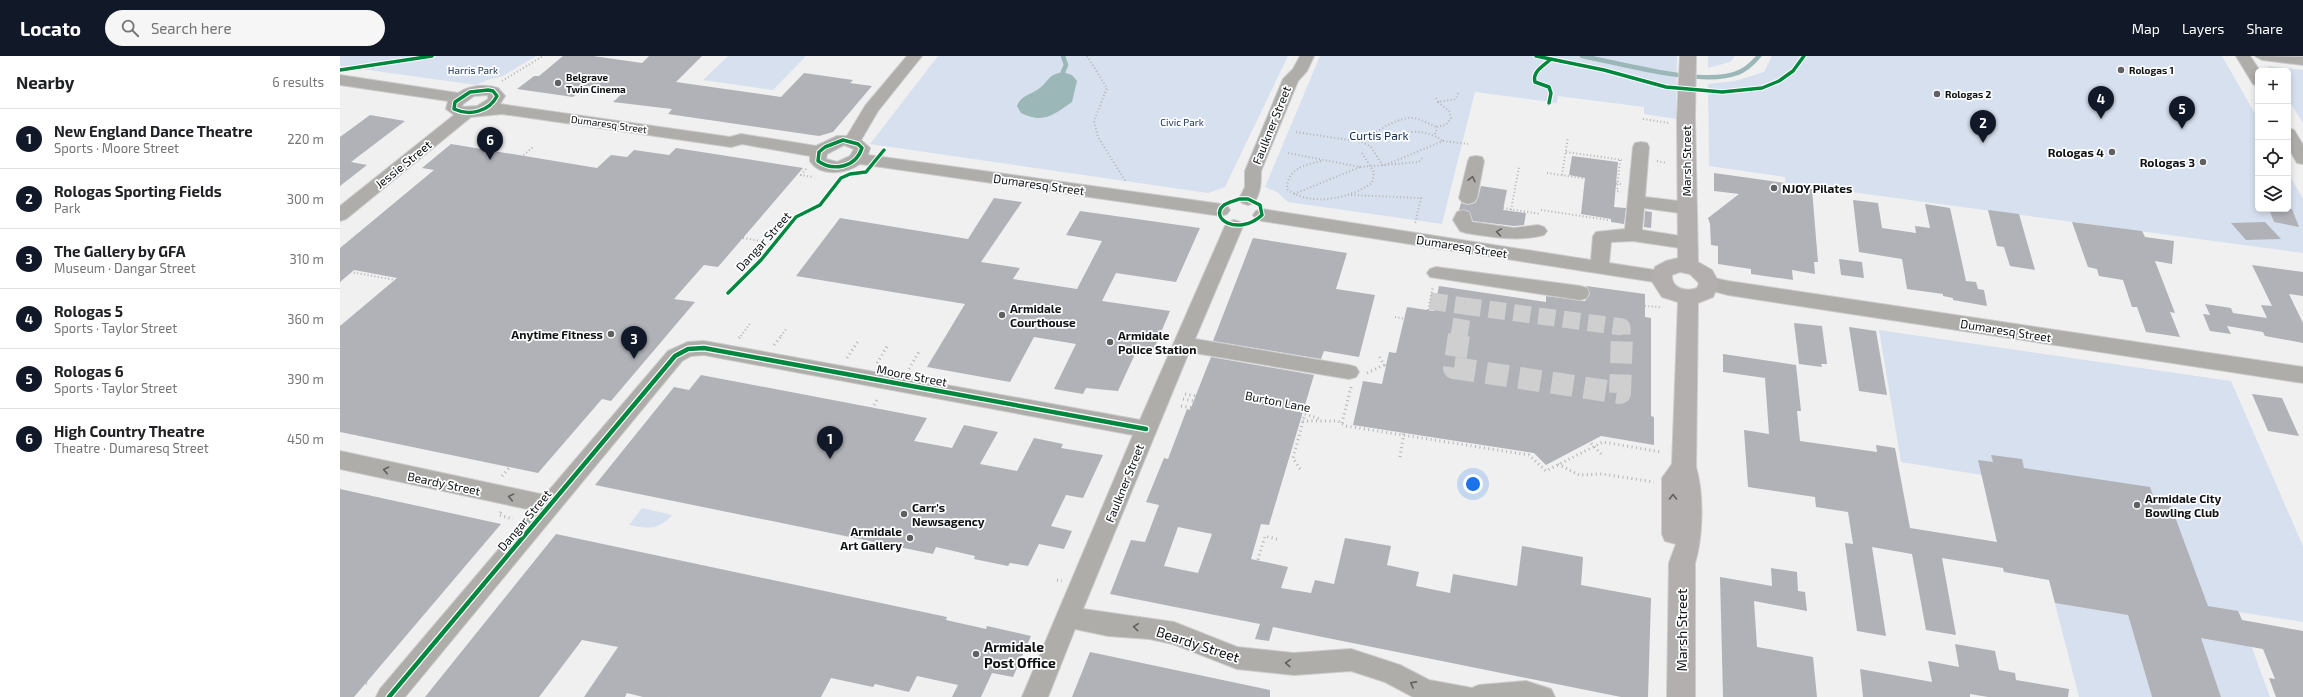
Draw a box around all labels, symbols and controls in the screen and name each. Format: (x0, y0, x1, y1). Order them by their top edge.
search box (105, 10, 385, 46)
text: Locato (20, 17, 81, 40)
icon: search (119, 17, 141, 39)
text: Search here (151, 19, 231, 37)
text: Map (2132, 20, 2160, 37)
text: Layers (2182, 20, 2224, 37)
text: Share (2246, 20, 2283, 37)
park label: Harris Park (448, 64, 498, 76)
place label: Rologas 1 (2129, 64, 2174, 76)
marker: Rologas 1 (2116, 65, 2126, 75)
map controls (2255, 68, 2291, 212)
button: + (2255, 68, 2291, 104)
place label: Belgrave Twin Cinema (566, 71, 626, 95)
text: Nearby (16, 72, 74, 92)
text: 6 results (272, 74, 324, 90)
marker: Belgrave Twin Cinema (553, 78, 563, 88)
street label: Faulkner Street (1249, 83, 1293, 166)
pin: 4 (2088, 86, 2114, 119)
place label: Rologas 2 (1945, 88, 1991, 100)
marker: Rologas 2 (1932, 89, 1942, 99)
pin: 5 (2169, 96, 2195, 129)
button: − (2255, 104, 2291, 140)
pin: 2 (1970, 110, 1996, 143)
street label: Dumaresq Street (570, 113, 648, 135)
park label: Civic Park (1160, 116, 1204, 128)
text: New England Dance Theatre (54, 122, 253, 140)
street label: Marsh Street (1679, 125, 1693, 197)
pin: 6 (477, 127, 503, 160)
park label: Curtis Park (1349, 128, 1409, 142)
text: 1 (26, 131, 32, 147)
text: 220 m (287, 131, 324, 147)
street label: Jessie Street (372, 137, 434, 191)
text: Sports · Moore Street (54, 140, 179, 156)
button: locate (2255, 140, 2291, 176)
place label: Rologas 4 (2048, 145, 2104, 159)
marker: Rologas 4 (2107, 147, 2117, 157)
place label: Rologas 3 (2140, 155, 2195, 169)
marker: Rologas 3 (2198, 157, 2208, 167)
street label: Dumaresq Street (992, 171, 1086, 197)
one-way arrow (1467, 176, 1476, 183)
button: layers (2255, 176, 2291, 212)
place label: NJOY Pilates (1782, 181, 1852, 195)
text: Rologas Sporting Fields (54, 182, 222, 200)
marker: NJOY Pilates (1769, 183, 1779, 193)
text: 2 (25, 191, 33, 207)
text: 300 m (287, 191, 324, 207)
text: Park (54, 200, 81, 216)
street label: Dangar Street (733, 208, 794, 274)
one-way arrow (1496, 228, 1502, 237)
street label: Dumaresq Street (1415, 232, 1509, 260)
text: The Gallery by GFA (54, 242, 186, 260)
text: 3 (25, 251, 33, 267)
text: 310 m (289, 251, 324, 267)
text: Museum · Dangar Street (54, 260, 196, 276)
place label: Armidale Courthouse (1010, 301, 1076, 329)
text: Rologas 5 (54, 302, 123, 320)
marker: Armidale Courthouse (997, 310, 1007, 320)
text: 4 (25, 311, 33, 327)
text: 360 m (287, 311, 324, 327)
street label: Dumaresq Street (1959, 316, 2053, 344)
text: Sports · Taylor Street (54, 320, 177, 336)
pin: 3 (621, 326, 647, 359)
place label: Anytime Fitness (511, 327, 603, 342)
place label: Armidale Police Station (1118, 328, 1196, 356)
marker: Anytime Fitness (606, 329, 616, 339)
marker: Armidale Police Station (1105, 337, 1115, 347)
street label: Moore Street (876, 361, 949, 389)
text: Rologas 6 (54, 362, 124, 380)
text: 5 (25, 371, 33, 387)
text: 390 m (287, 371, 324, 387)
text: Sports · Taylor Street (54, 380, 177, 396)
street label: Burton Lane (1244, 388, 1312, 414)
text: High Country Theatre (54, 422, 205, 440)
pin: 1 (817, 426, 843, 459)
text: 6 (25, 431, 33, 447)
text: 450 m (287, 431, 324, 447)
text: Theatre · Dumaresq Street (54, 440, 209, 456)
street label: Faulkner Street (1102, 441, 1146, 524)
one-way arrow (383, 467, 389, 475)
street label: Beardy Street (406, 468, 482, 498)
your location (1463, 474, 1483, 494)
street label: Dangar Street (494, 486, 554, 553)
place label: Armidale City Bowling Club (2145, 491, 2221, 519)
one-way arrow (508, 494, 514, 502)
one-way arrow (1669, 494, 1677, 500)
place label: Carr's Newsagency (912, 500, 985, 529)
marker: Armidale City Bowling Club (2132, 500, 2142, 510)
marker: Carr's Newsagency (899, 509, 909, 519)
place label: Armidale Art Gallery (840, 524, 902, 553)
marker: Armidale Art Gallery (905, 533, 915, 543)
street label: Marsh Street (1673, 589, 1690, 671)
one-way arrow (1133, 623, 1139, 632)
street label: Beardy Street (1154, 623, 1242, 665)
place label: Armidale Post Office (984, 638, 1056, 671)
marker: Armidale Post Office (971, 649, 981, 659)
one-way arrow (1285, 658, 1291, 667)
one-way arrow (1410, 682, 1418, 689)

